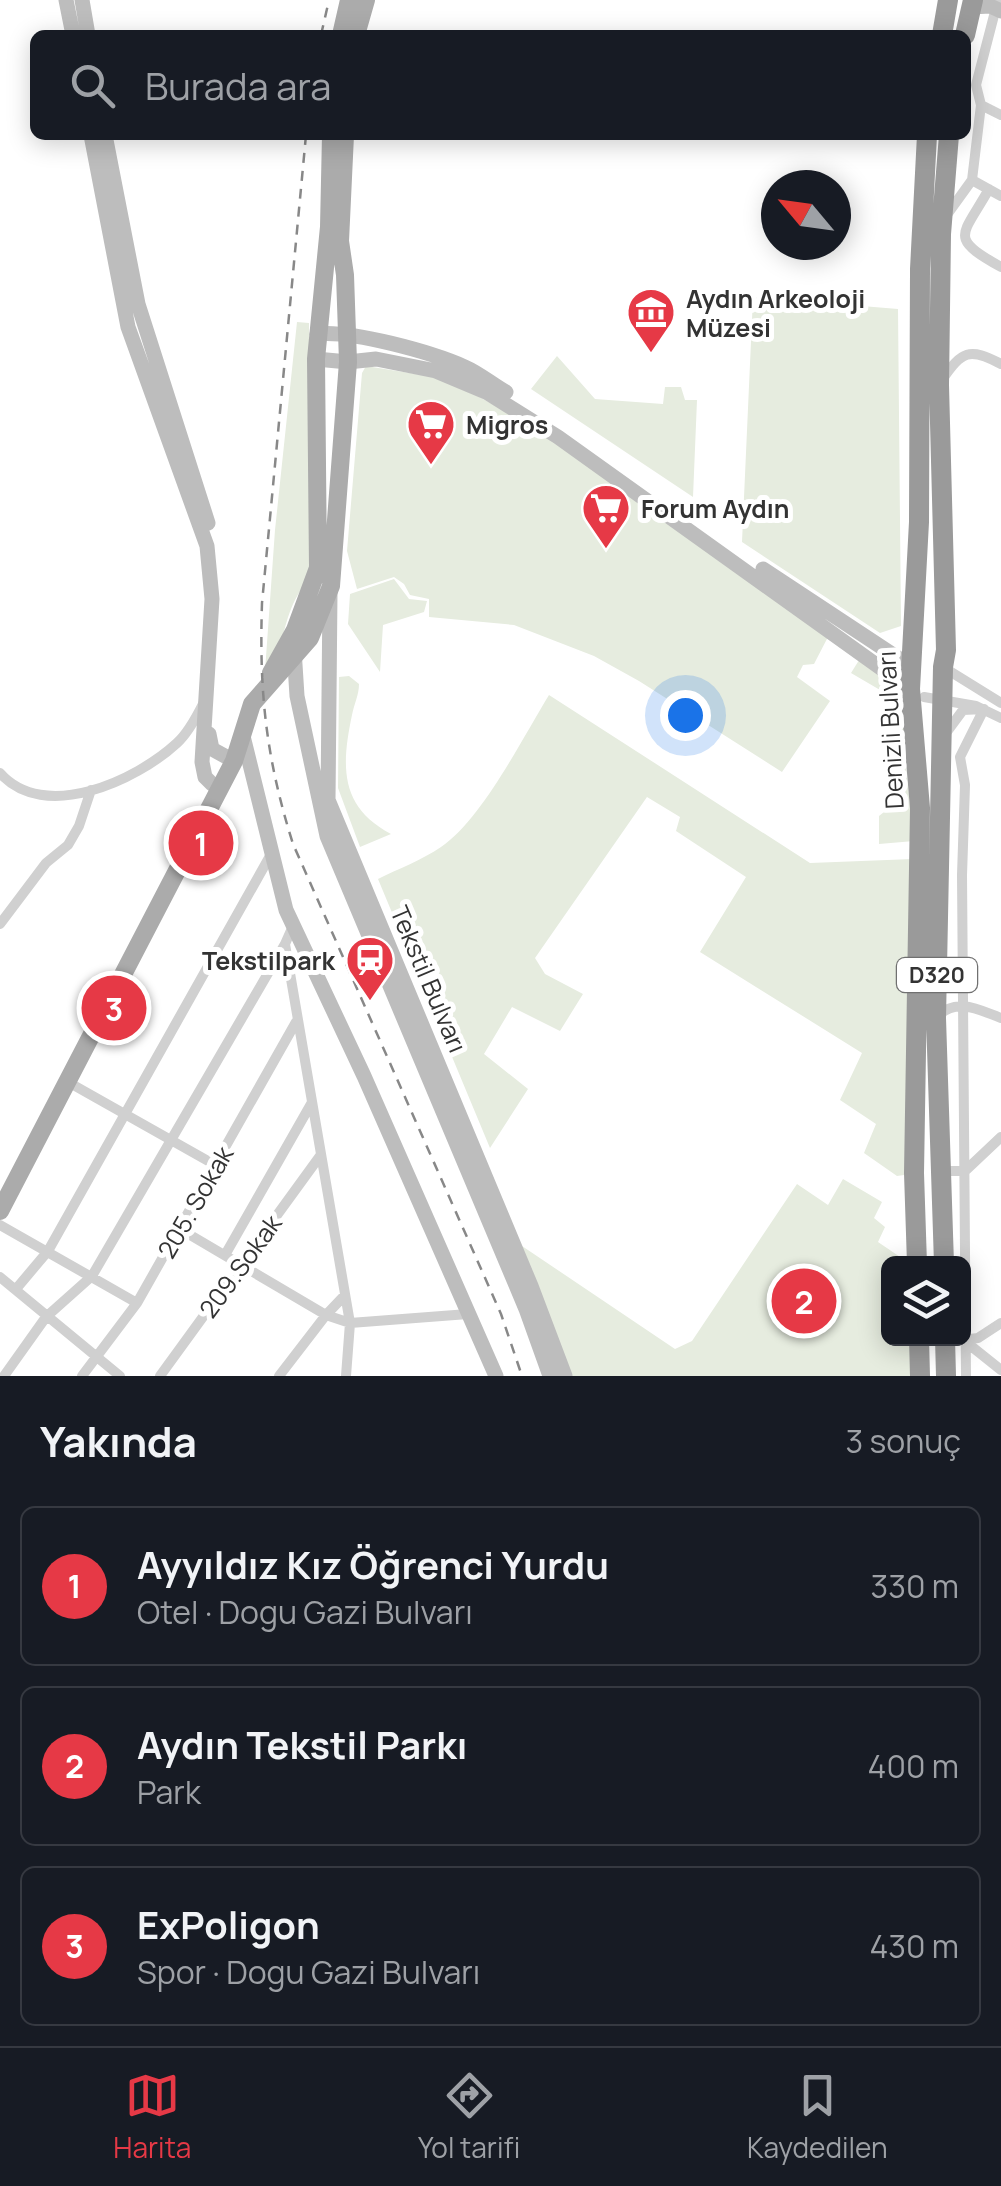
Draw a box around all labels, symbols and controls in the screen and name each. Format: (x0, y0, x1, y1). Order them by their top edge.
search box (30, 30, 971, 140)
icon: search (65, 58, 120, 113)
text: Burada ara (145, 59, 331, 111)
north arrow (761, 170, 851, 260)
place label: Aydın Arkeoloji Müzesi (686, 281, 865, 345)
museum icon: Aydın Arkeoloji Müzesi (625, 286, 677, 354)
supermarket icon: Migros (405, 398, 457, 466)
place label: Migros (466, 407, 548, 442)
supermarket icon: Forum Aydın (580, 482, 632, 550)
place label: Forum Aydın (641, 491, 789, 526)
street label: Denizli Bulvarı (868, 650, 912, 810)
your location (660, 690, 711, 741)
pin: 1 (168, 806, 234, 880)
street label: Tekstil Bulvarı (382, 900, 476, 1058)
station icon: Tekstilpark (344, 934, 396, 1002)
place label: Tekstilpark (202, 943, 336, 978)
road number: D320 (897, 958, 977, 992)
pin: 3 (82, 970, 146, 1046)
street label: 205. Sokak (149, 1139, 241, 1265)
street label: 209.Sokak (191, 1207, 290, 1325)
map controls (881, 1256, 971, 1346)
button: layers (881, 1256, 971, 1346)
pin: 2 (772, 1264, 836, 1338)
text: Yakında (40, 1412, 197, 1470)
text: 3 sonuç (845, 1419, 961, 1463)
text: Ayyıldız Kız Öğrenci Yurdu (137, 1538, 609, 1590)
text: 1 (67, 1564, 82, 1608)
text: 330 m (871, 1564, 959, 1608)
text: Otel · Dogu Gazi Bulvarı (137, 1590, 473, 1634)
text: Aydın Tekstil Parkı (137, 1718, 467, 1770)
text: 2 (65, 1744, 84, 1788)
text: 400 m (868, 1744, 959, 1788)
text: Park (137, 1770, 201, 1814)
text: ExPoligon (137, 1898, 320, 1950)
text: 3 (65, 1924, 84, 1968)
text: 430 m (869, 1924, 959, 1968)
text: Spor · Dogu Gazi Bulvarı (137, 1950, 480, 1994)
tab: Harita (113, 2068, 191, 2166)
tab: Yol tarifi (418, 2068, 520, 2166)
tab: Kaydedilen (747, 2068, 888, 2166)

